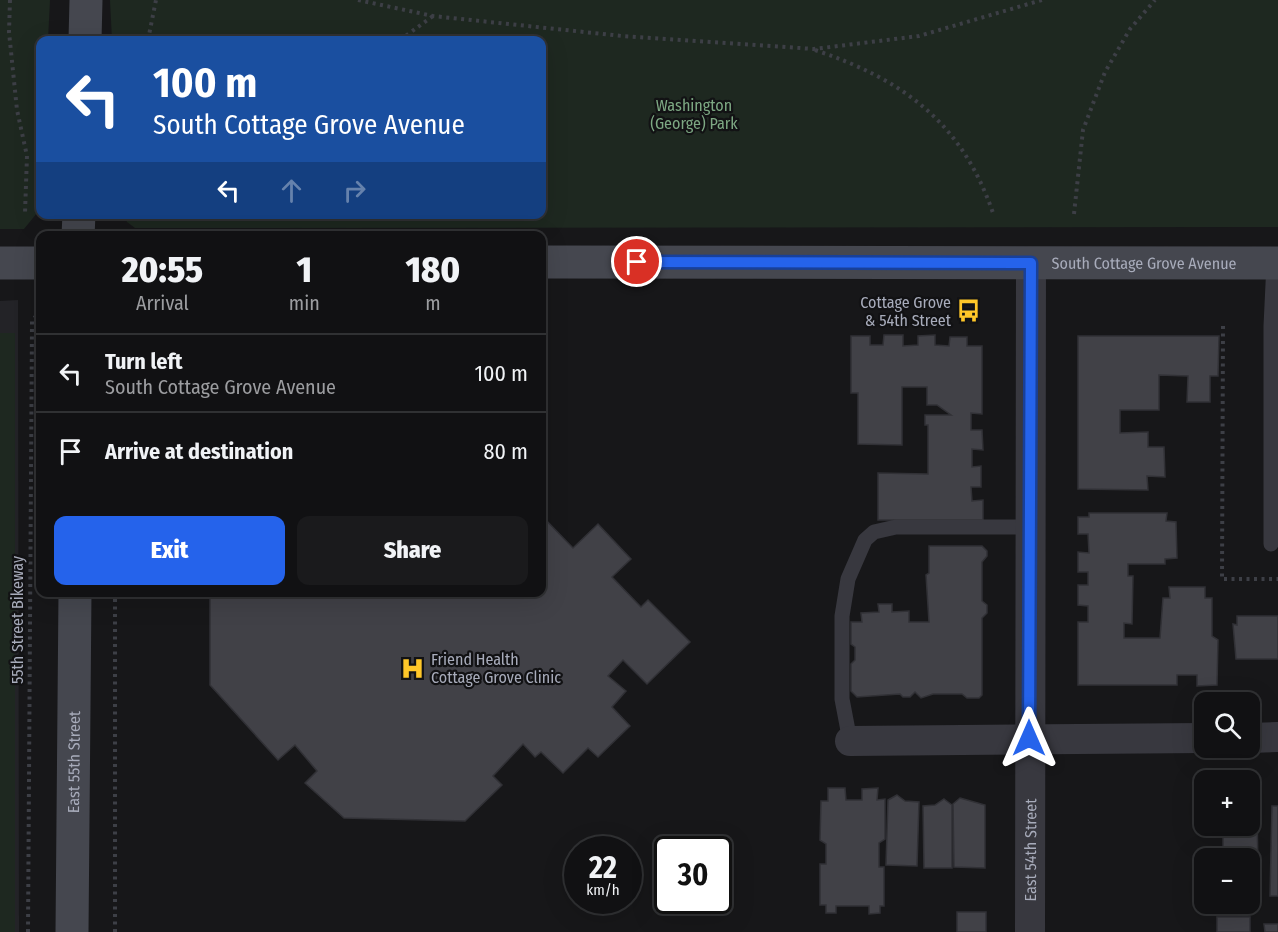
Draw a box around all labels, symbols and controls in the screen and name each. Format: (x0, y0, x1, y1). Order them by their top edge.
text: 100 m (153, 58, 257, 108)
icon: left (54, 60, 132, 138)
park label: Washington (George) Park (650, 96, 738, 133)
text: South Cottage Grove Avenue (153, 109, 465, 141)
icon: left (212, 174, 245, 207)
icon: ahead (275, 174, 308, 207)
icon: right (338, 174, 371, 207)
pin (611, 236, 662, 287)
icon: arrive (620, 245, 653, 278)
text: 20:55 (122, 248, 203, 292)
text: 1 (296, 248, 312, 292)
text: 180 (405, 248, 460, 292)
street label: South Cottage Grove Avenue (1052, 253, 1237, 272)
text: Arrival (136, 291, 189, 315)
text: min (289, 291, 320, 315)
text: m (425, 291, 441, 315)
place label: Cottage Grove & 54th Street (860, 293, 952, 330)
bus stop icon: Cottage Grove & 54th Street (956, 298, 982, 324)
text: Turn left (105, 348, 183, 375)
icon: left (54, 357, 87, 390)
text: 100 m (474, 360, 528, 387)
text: South Cottage Grove Avenue (105, 375, 336, 399)
icon: arrive (54, 435, 87, 468)
text: Arrive at destination (105, 438, 293, 465)
text: 80 m (483, 438, 528, 465)
button: Exit (54, 516, 285, 585)
button: Share (297, 516, 528, 585)
street label: 55th Street Bikeway (8, 555, 27, 684)
place label: Friend Health Cottage Grove Clinic (431, 650, 561, 687)
hospital icon: Friend Health Cottage Grove Clinic (400, 655, 426, 681)
map controls (1194, 692, 1260, 914)
button: search (1194, 692, 1260, 758)
position arrow (997, 706, 1061, 770)
street label: East 55th Street (64, 710, 83, 813)
button: + (1194, 770, 1260, 836)
street label: East 54th Street (1021, 798, 1040, 901)
speed limit sign: 30 (654, 836, 732, 914)
button: − (1194, 848, 1260, 914)
text: 22 (589, 850, 617, 886)
text: km/h (586, 881, 620, 899)

